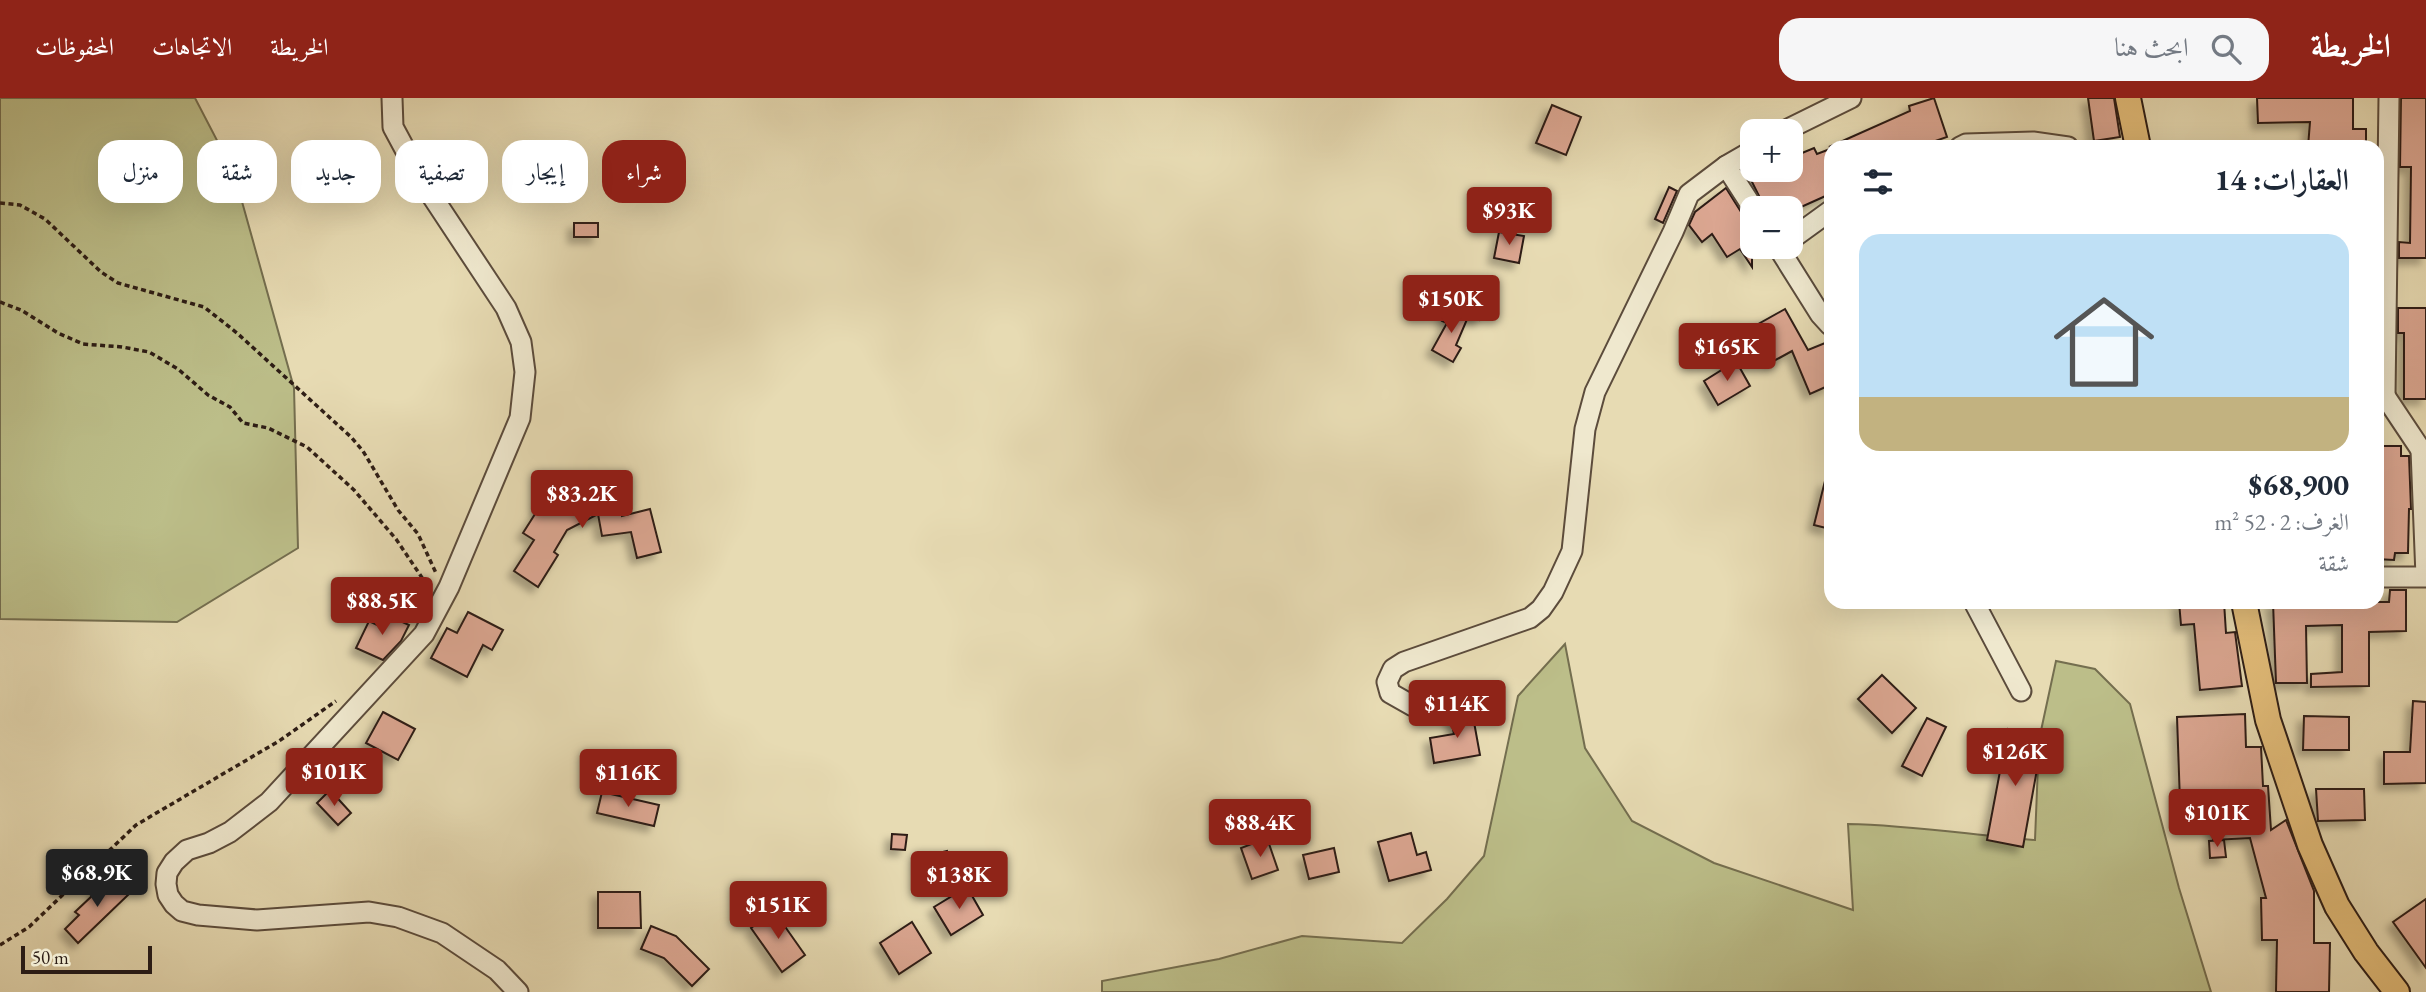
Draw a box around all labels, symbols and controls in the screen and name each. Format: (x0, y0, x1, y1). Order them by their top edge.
search box (1779, 18, 2269, 81)
text: الخريطة (2311, 24, 2391, 67)
text: ابحث هنا (2114, 30, 2189, 64)
icon: search (2207, 30, 2245, 68)
text: المحفوظات (35, 31, 114, 62)
text: الاتجاهات (152, 31, 232, 62)
text: الخريطة (270, 31, 329, 62)
map controls (1740, 119, 1803, 259)
button: + (1740, 119, 1803, 182)
chip: منزل (98, 140, 183, 203)
chip: شقة (197, 140, 277, 203)
chip: جديد (291, 140, 381, 203)
chip: تصفية (395, 140, 488, 203)
chip: إيجار (502, 140, 588, 203)
chip: شراء (602, 140, 686, 203)
text: العقارات: 14 (2214, 160, 2349, 199)
icon: filters (1859, 163, 1897, 201)
pin: $93K (1468, 188, 1550, 247)
text: $93K (1483, 195, 1535, 225)
button: − (1740, 196, 1803, 259)
pin: $150K (1402, 275, 1500, 335)
icon: home (2041, 279, 2167, 405)
text: $150K (1419, 283, 1483, 313)
pin: $165K (1678, 324, 1776, 383)
text: $165K (1695, 331, 1759, 361)
text: $68,900 (2248, 465, 2349, 504)
pin: $83.2K (525, 470, 639, 530)
text: $83.2K (547, 478, 617, 508)
text: الغرف: 2 · 52 m² (2214, 507, 2349, 537)
text: شقة (2319, 548, 2349, 578)
pin: $88.5K (325, 578, 439, 637)
text: $88.5K (347, 585, 417, 615)
pin: $114K (1408, 680, 1506, 740)
text: $114K (1425, 688, 1489, 718)
pin: $126K (1966, 728, 2064, 788)
text: $126K (1983, 736, 2047, 766)
pin: $101K (285, 748, 383, 808)
pin: $116K (579, 750, 677, 809)
text: $101K (302, 756, 366, 786)
text: $116K (596, 757, 660, 787)
pin: $101K (2168, 790, 2266, 849)
text: $101K (2185, 797, 2249, 827)
pin: $88.4K (1203, 800, 1317, 859)
text: $88.4K (1225, 807, 1295, 837)
pin: $68.9K (40, 850, 154, 909)
pin: $138K (910, 852, 1008, 911)
text: $68.9K (62, 857, 132, 887)
text: $138K (927, 859, 991, 889)
pin: $151K (729, 882, 827, 941)
text: $151K (746, 889, 810, 919)
scale bar (21, 943, 152, 975)
text: 50 m (32, 945, 69, 970)

